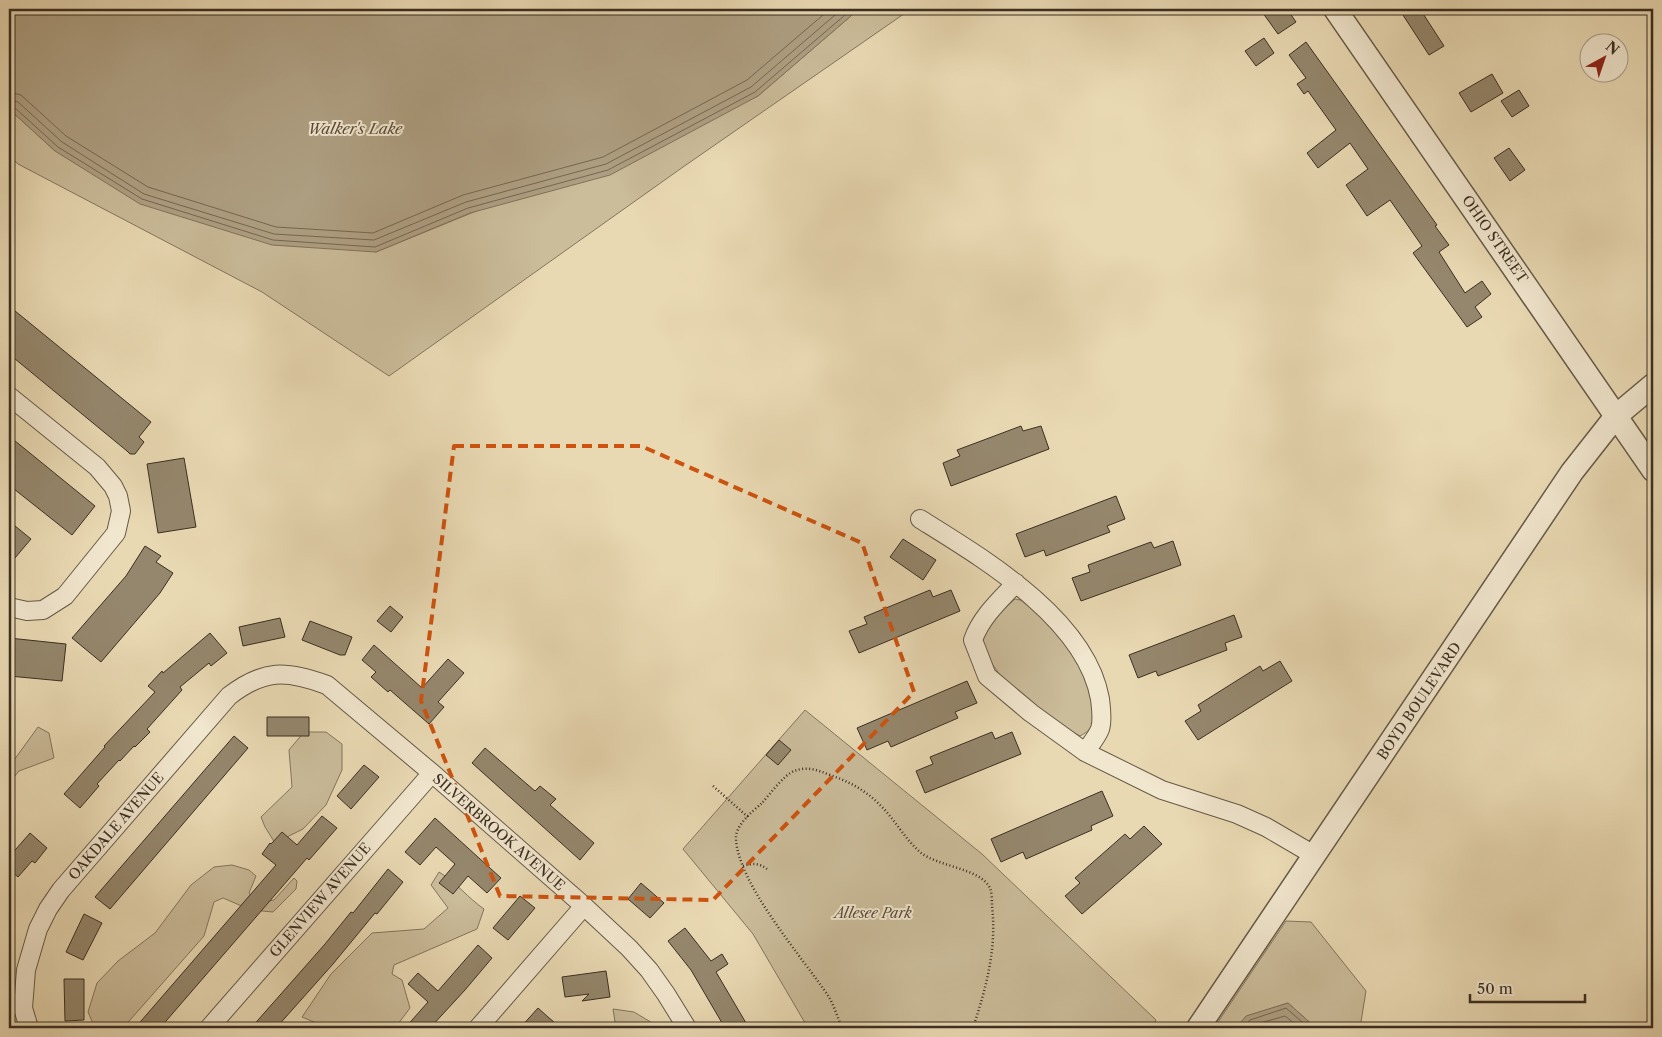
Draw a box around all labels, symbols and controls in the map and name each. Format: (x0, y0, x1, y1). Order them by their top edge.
north arrow (1580, 32, 1630, 82)
text: N (1602, 37, 1623, 59)
water label: Walker's Lake (308, 119, 403, 138)
street label: OHIO STREET (1458, 192, 1532, 287)
street label: BOYD BOULEVARD (1373, 639, 1465, 763)
street label: OAKDALE AVENUE (64, 768, 168, 884)
street label: SILVERBROOK AVENUE (429, 770, 569, 894)
street label: GLENVIEW AVENUE (265, 839, 375, 961)
park label: Allesee Park (832, 904, 913, 922)
scale bar (1470, 972, 1584, 1004)
text: 50 m (1477, 979, 1513, 998)

